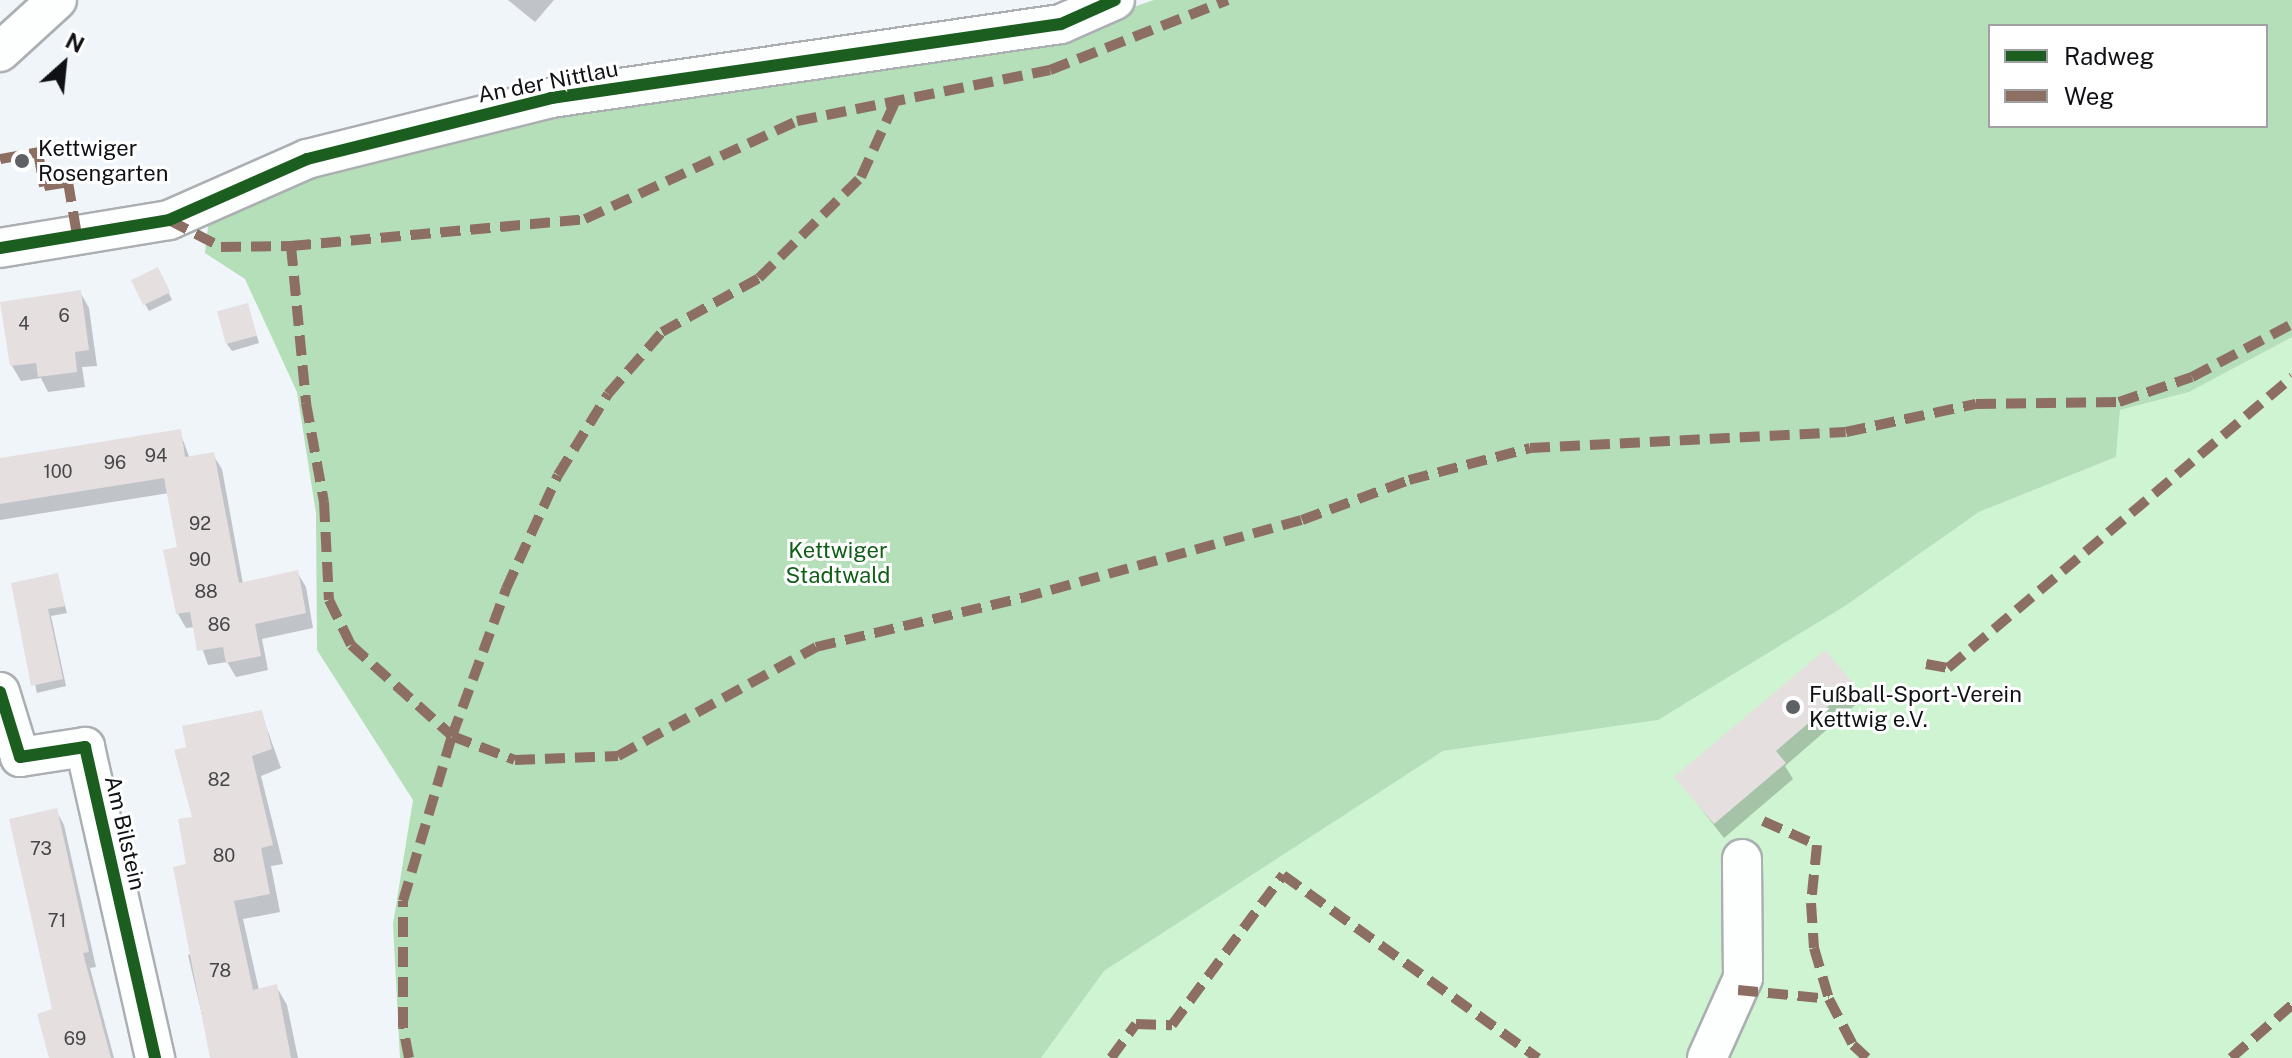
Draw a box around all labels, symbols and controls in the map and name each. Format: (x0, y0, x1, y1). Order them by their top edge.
north arrow (24, 24, 104, 104)
legend (1988, 24, 2268, 128)
text: N (61, 27, 88, 58)
text: Radweg (2064, 42, 2155, 70)
street label: An der Nittlau (475, 55, 621, 109)
text: Weg (2064, 82, 2114, 110)
place label: Kettwiger Rosengarten (38, 135, 168, 186)
marker: Kettwiger Rosengarten (13, 152, 31, 170)
house number: 6 (58, 305, 70, 327)
house number: 4 (18, 313, 30, 335)
house number: 94 (145, 445, 167, 467)
house number: 96 (104, 452, 126, 474)
house number: 100 (43, 461, 73, 483)
house number: 92 (189, 513, 211, 535)
park label: Kettwiger Stadtwald (786, 537, 890, 588)
house number: 90 (189, 549, 211, 571)
house number: 88 (194, 581, 218, 603)
house number: 86 (208, 614, 230, 636)
place label: Fußball-Sport-Verein Kettwig e.V. (1809, 681, 2022, 732)
marker: Fußball-Sport-Verein Kettwig e.V. (1784, 698, 1802, 716)
house number: 82 (208, 769, 230, 791)
street label: Am Bilstein (99, 773, 151, 893)
house number: 73 (30, 838, 52, 860)
house number: 80 (213, 845, 235, 867)
house number: 71 (48, 910, 66, 932)
house number: 78 (209, 960, 231, 982)
house number: 69 (64, 1028, 86, 1050)

